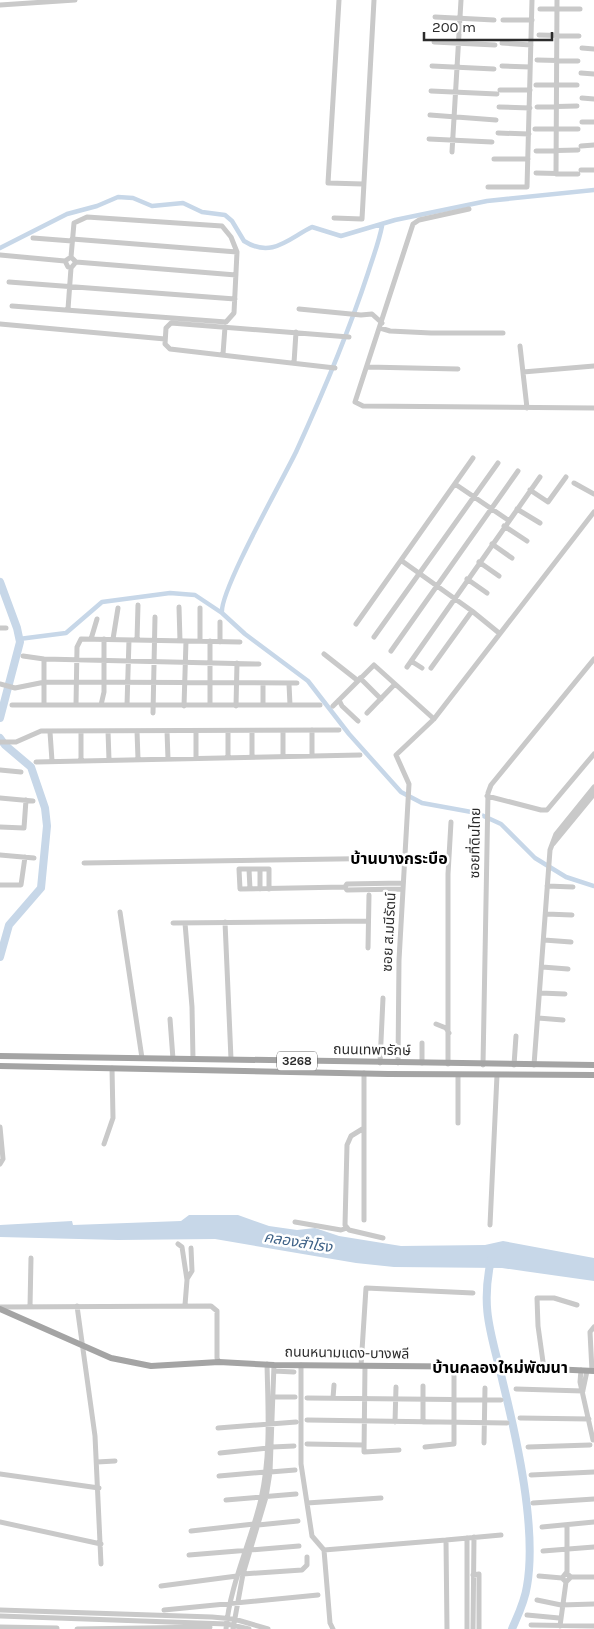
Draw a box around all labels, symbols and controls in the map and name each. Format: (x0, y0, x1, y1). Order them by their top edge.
scale bar (424, 10, 552, 42)
text: 200 m (432, 18, 476, 36)
street label: ซอยที่ดินไทย (464, 807, 484, 879)
district label: บ้านบางกระบือ (350, 849, 448, 868)
street label: ซอย ส.มนีรัตน์ (378, 892, 400, 972)
street label: ถนนเทพารักษ์ (333, 1041, 411, 1059)
road number: 3268 (277, 1052, 317, 1070)
water label: คลองสำโรง (263, 1228, 334, 1256)
street label: ถนนหนามแดง-บางพลี (284, 1343, 410, 1363)
district label: บ้านคลองใหม่พัฒนา (432, 1358, 568, 1377)

